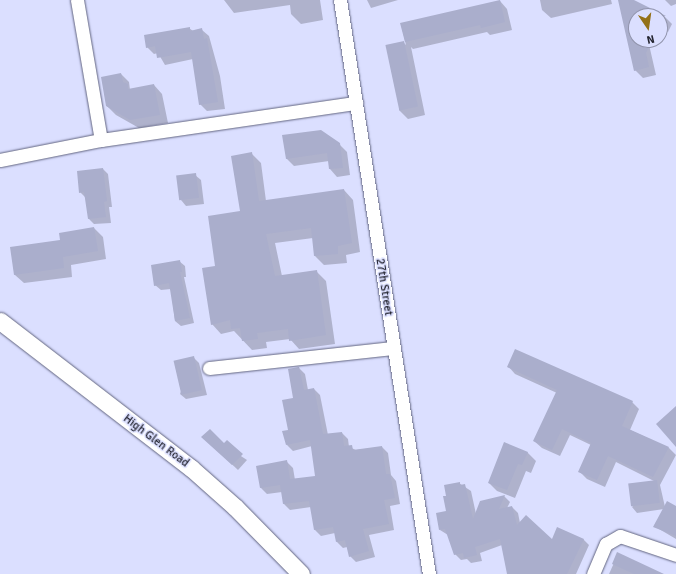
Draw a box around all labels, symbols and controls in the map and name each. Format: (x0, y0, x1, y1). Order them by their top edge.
north arrow (628, 8, 668, 48)
text: N (645, 32, 656, 46)
street label: 27th Street (372, 257, 396, 317)
street label: High Glen Road (120, 412, 192, 470)

